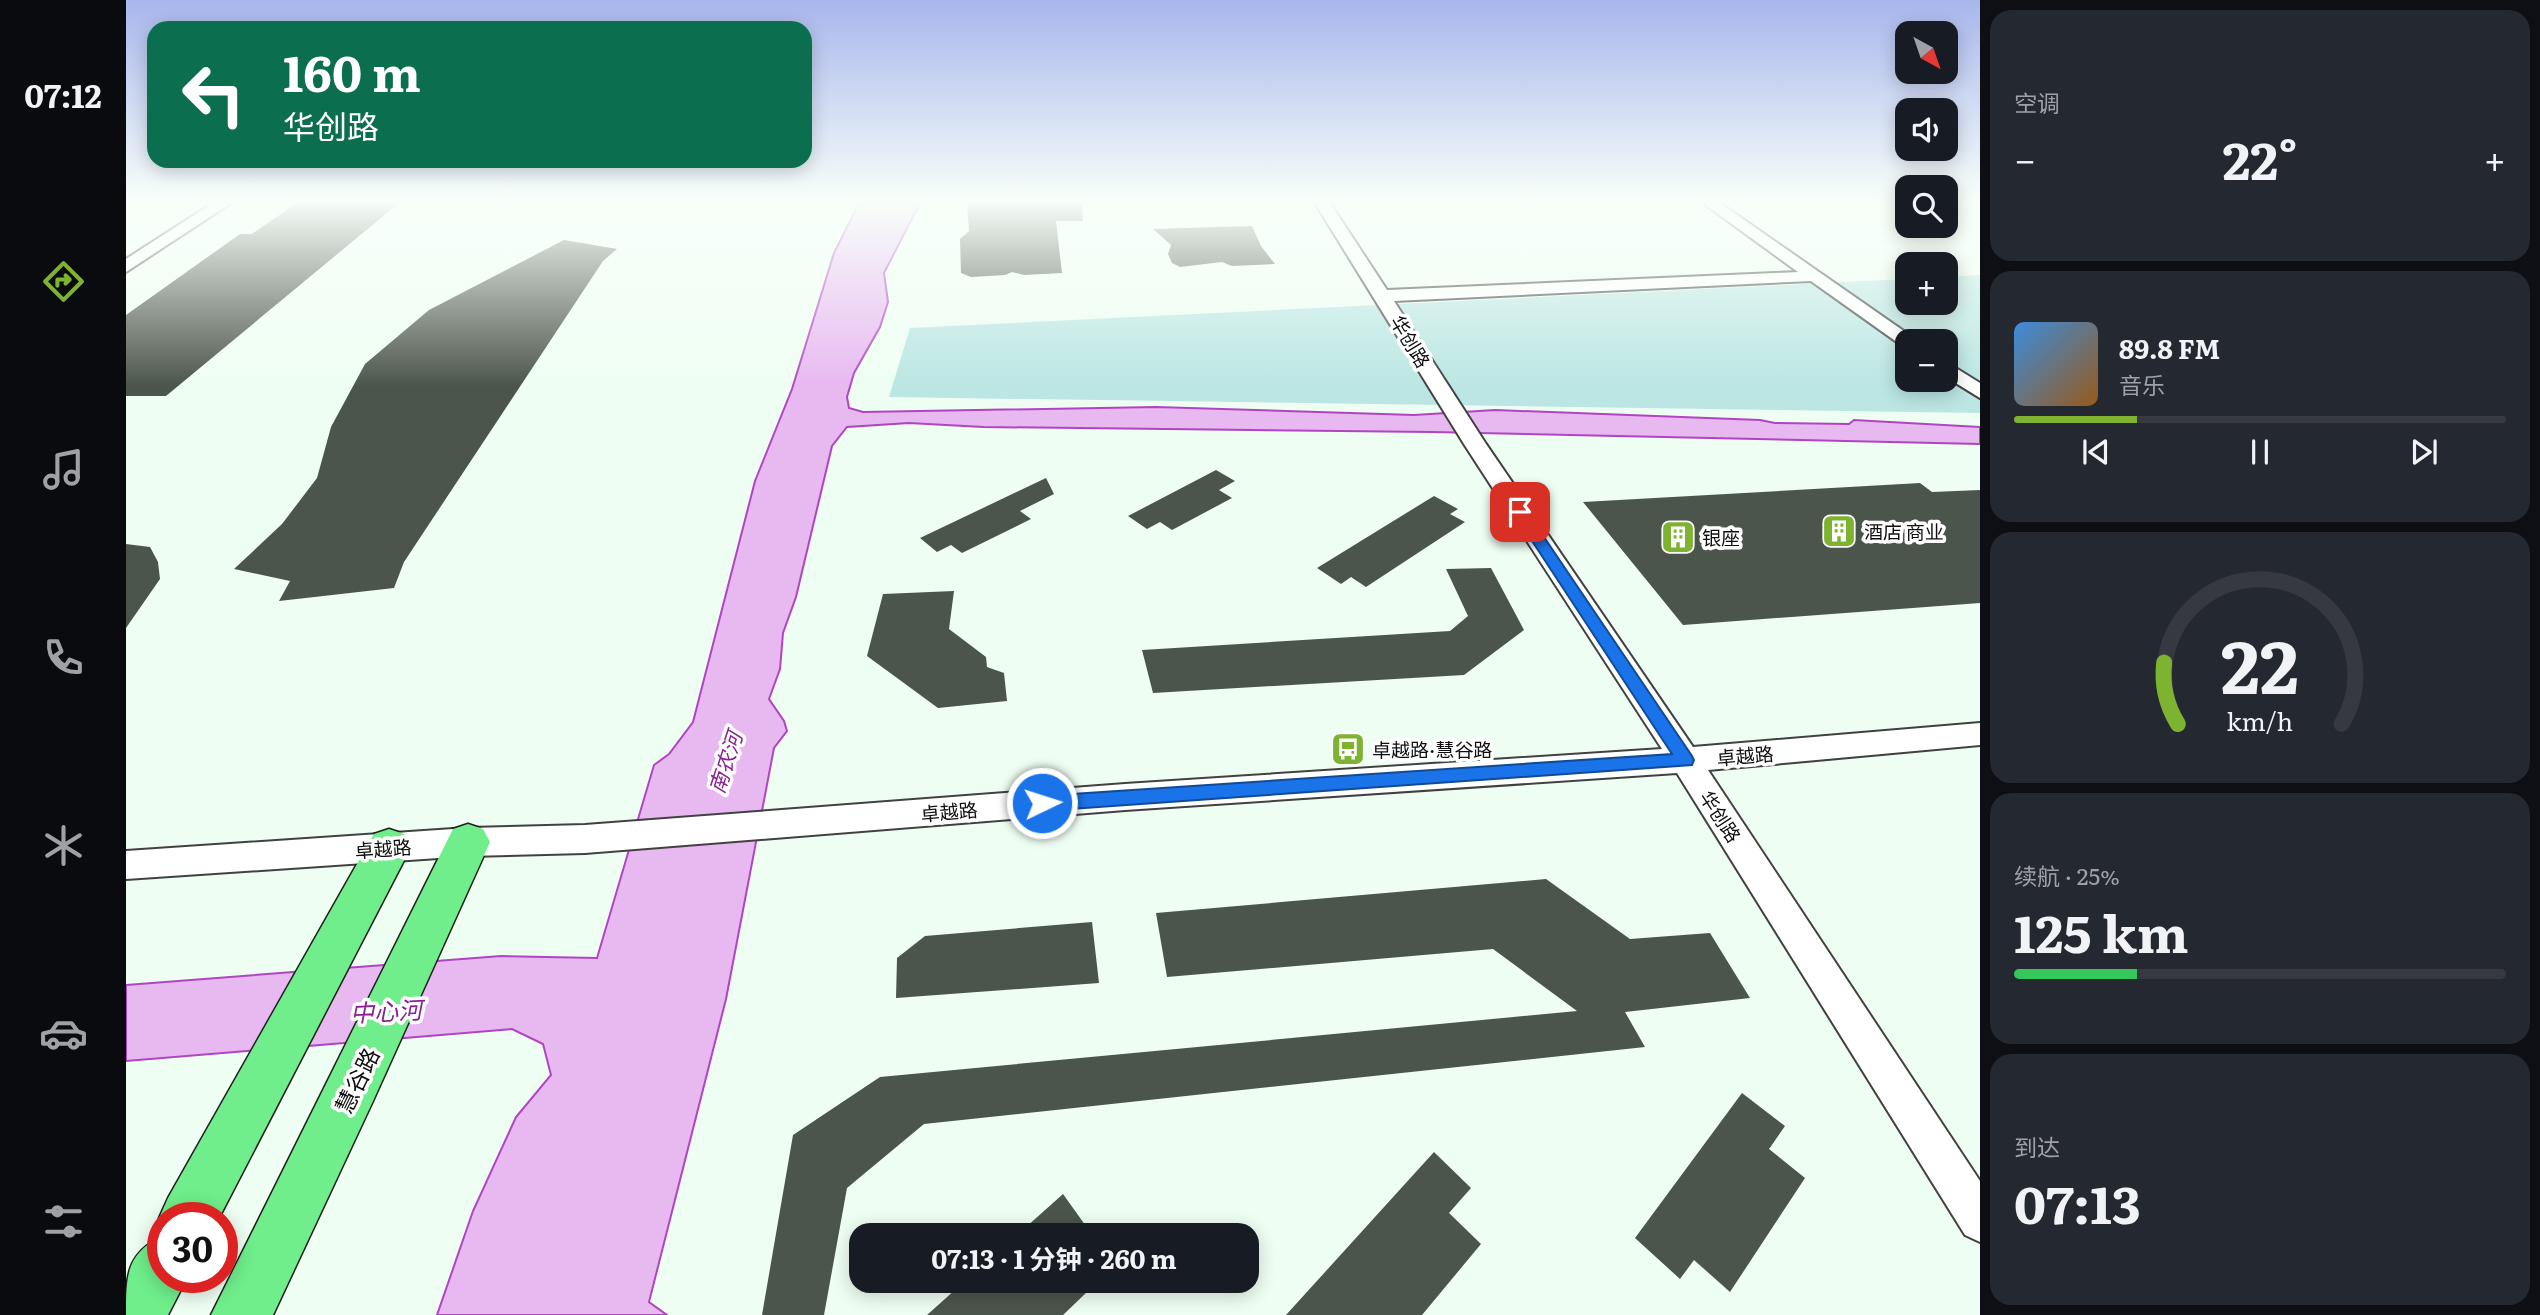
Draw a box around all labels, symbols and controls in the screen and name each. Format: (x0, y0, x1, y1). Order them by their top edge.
north arrow (1895, 21, 1958, 84)
map controls (1895, 21, 1958, 392)
text: 160 m (283, 34, 421, 107)
icon: left (168, 49, 259, 140)
text: 07:12 (24, 70, 102, 118)
text: 空调 (2014, 85, 2060, 119)
button: sound (1895, 98, 1958, 161)
text: 华创路 (283, 101, 379, 149)
text: 22° (2222, 119, 2298, 196)
text: − (2014, 129, 2036, 186)
text: + (2484, 129, 2506, 186)
button: search (1895, 175, 1958, 238)
button: + (1895, 252, 1958, 315)
icon: directions (39, 257, 88, 306)
street label: 华创路 (1384, 309, 1438, 373)
text: 89.8 FM (2119, 328, 2220, 367)
button: − (1895, 329, 1958, 392)
text: 音乐 (2119, 367, 2165, 401)
icon: previous (2077, 433, 2115, 471)
icon: pause (2241, 433, 2279, 471)
icon: next (2405, 433, 2443, 471)
icon: music (39, 445, 88, 494)
pin (1490, 482, 1550, 542)
icon: arrive (1501, 493, 1539, 531)
building icon: 酒店 商业 (1820, 512, 1858, 550)
place label: 酒店 商业 (1864, 517, 1944, 545)
building icon: 银座 (1659, 518, 1697, 556)
place label: 银座 (1702, 523, 1740, 551)
text: 22 (2221, 608, 2299, 716)
icon: phone (39, 633, 88, 682)
text: km/h (2227, 701, 2293, 738)
water label: 南农河 (700, 723, 750, 797)
bus stop icon: 卓越路·慧谷路 (1329, 730, 1367, 768)
place label: 卓越路·慧谷路 (1372, 735, 1492, 763)
street label: 卓越路 (1715, 739, 1775, 771)
position arrow (1005, 766, 1079, 840)
street label: 华创路 (1694, 784, 1748, 848)
street label: 卓越路 (919, 795, 979, 827)
icon: climate (39, 821, 88, 870)
street label: 卓越路 (354, 832, 412, 864)
text: 续航 · 25% (2014, 858, 2120, 892)
text: 125 km (2014, 892, 2189, 969)
water label: 中心河 (349, 990, 427, 1029)
icon: car (39, 1009, 88, 1058)
street label: 慧谷路 (326, 1042, 386, 1118)
text: 到达 (2014, 1129, 2060, 1163)
text: 07:13 (2014, 1163, 2141, 1240)
icon: filters (39, 1197, 88, 1246)
speed limit sign: 30 (147, 1202, 238, 1293)
text: 07:13 · 1 分钟 · 260 m (931, 1238, 1177, 1277)

